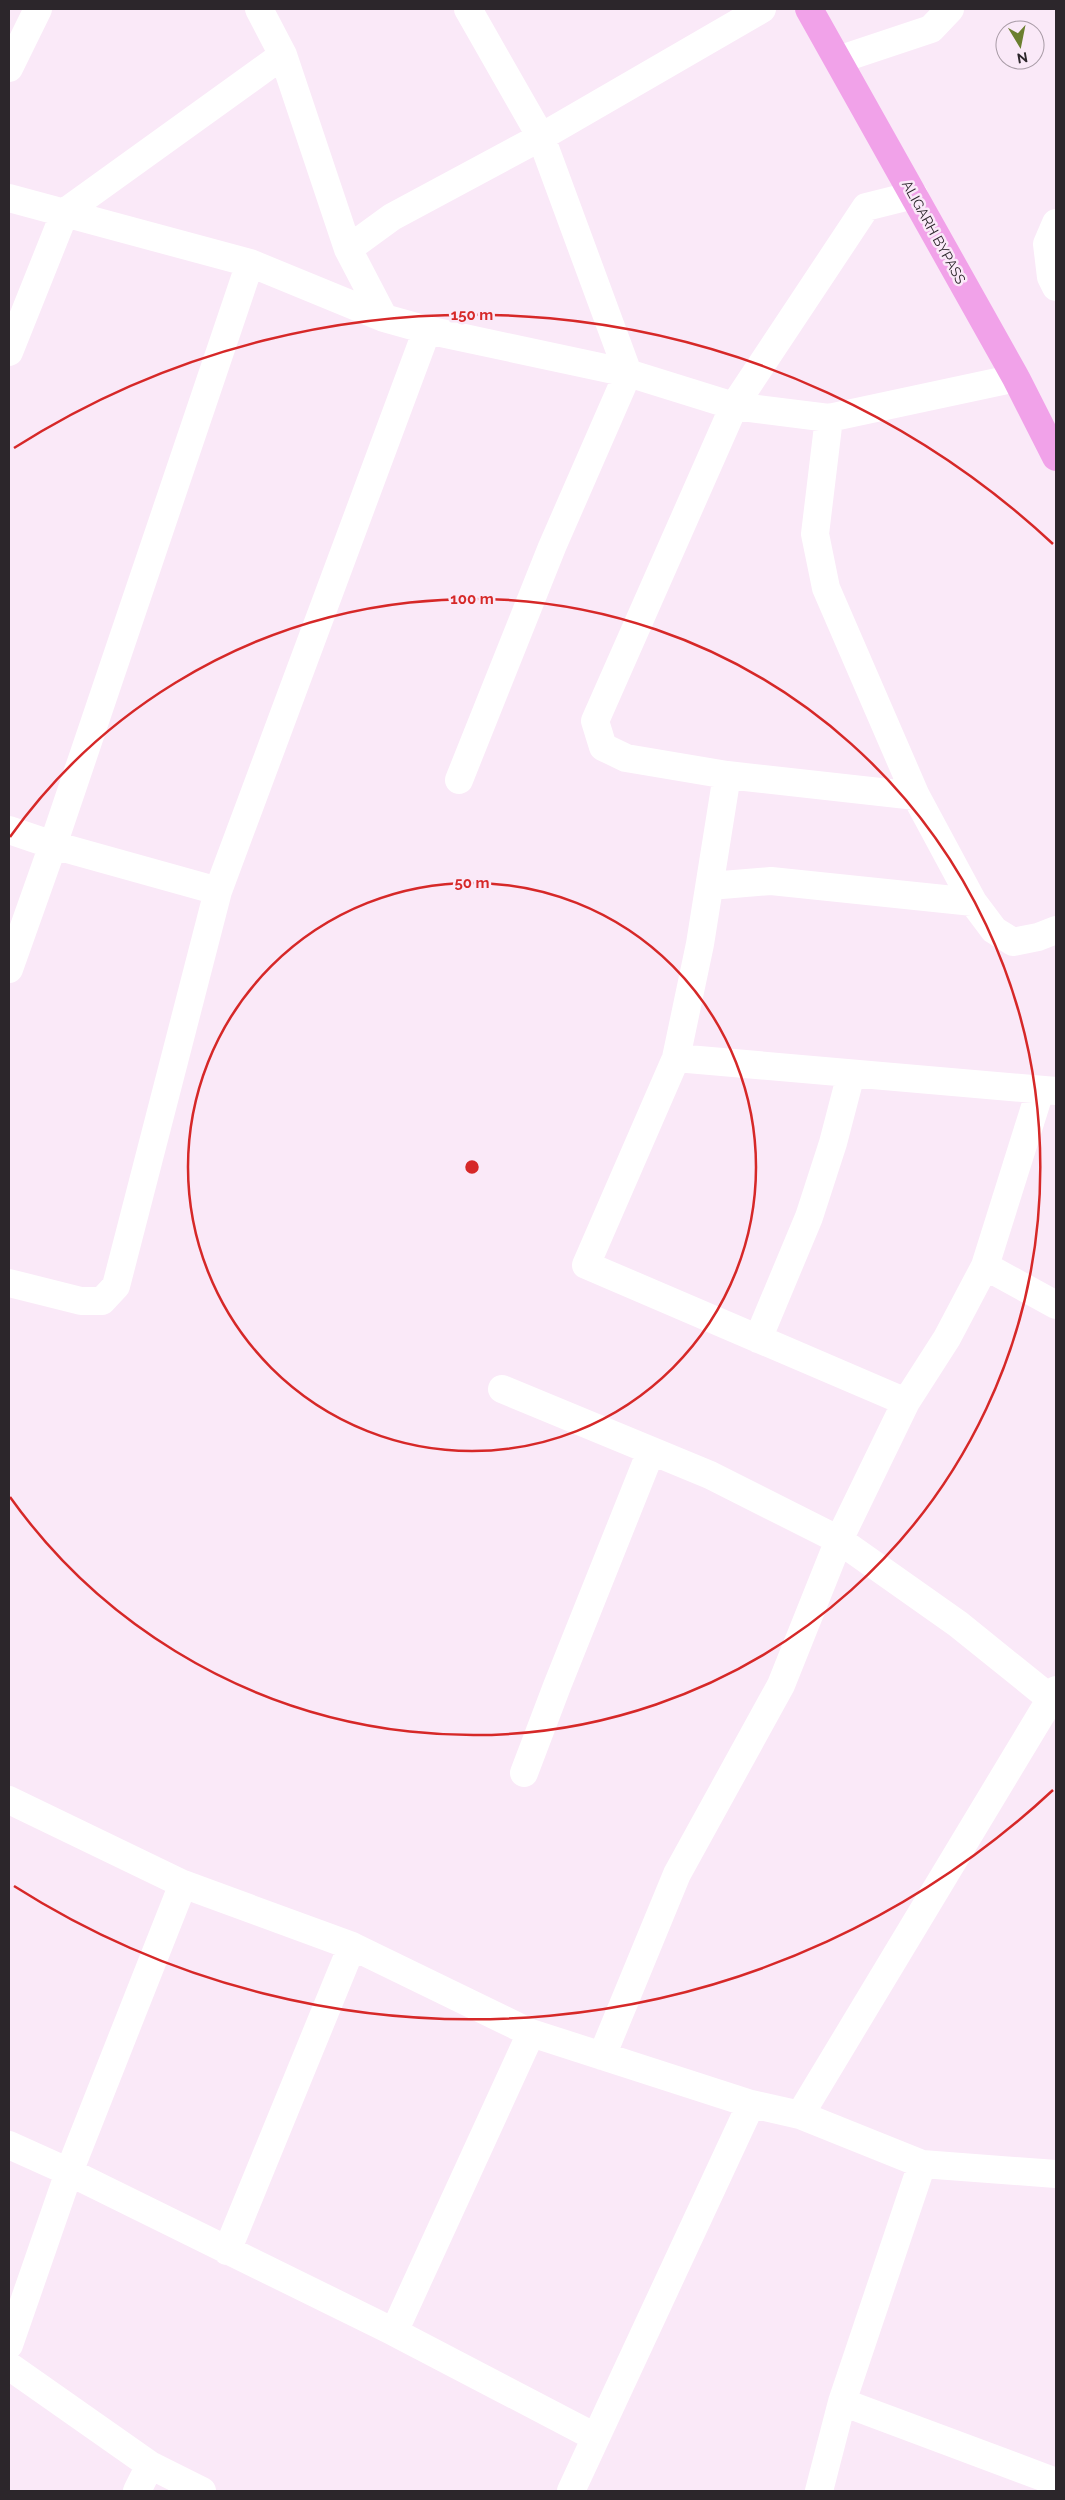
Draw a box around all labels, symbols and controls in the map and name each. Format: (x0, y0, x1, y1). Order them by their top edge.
north arrow (995, 20, 1045, 70)
text: N (1016, 49, 1029, 67)
street label: ALIGARH BYPASS (899, 177, 969, 287)
text: 150 m (451, 306, 493, 324)
text: 100 m (450, 590, 494, 608)
text: 50 m (454, 874, 490, 892)
centre of rings (463, 1158, 481, 1176)

